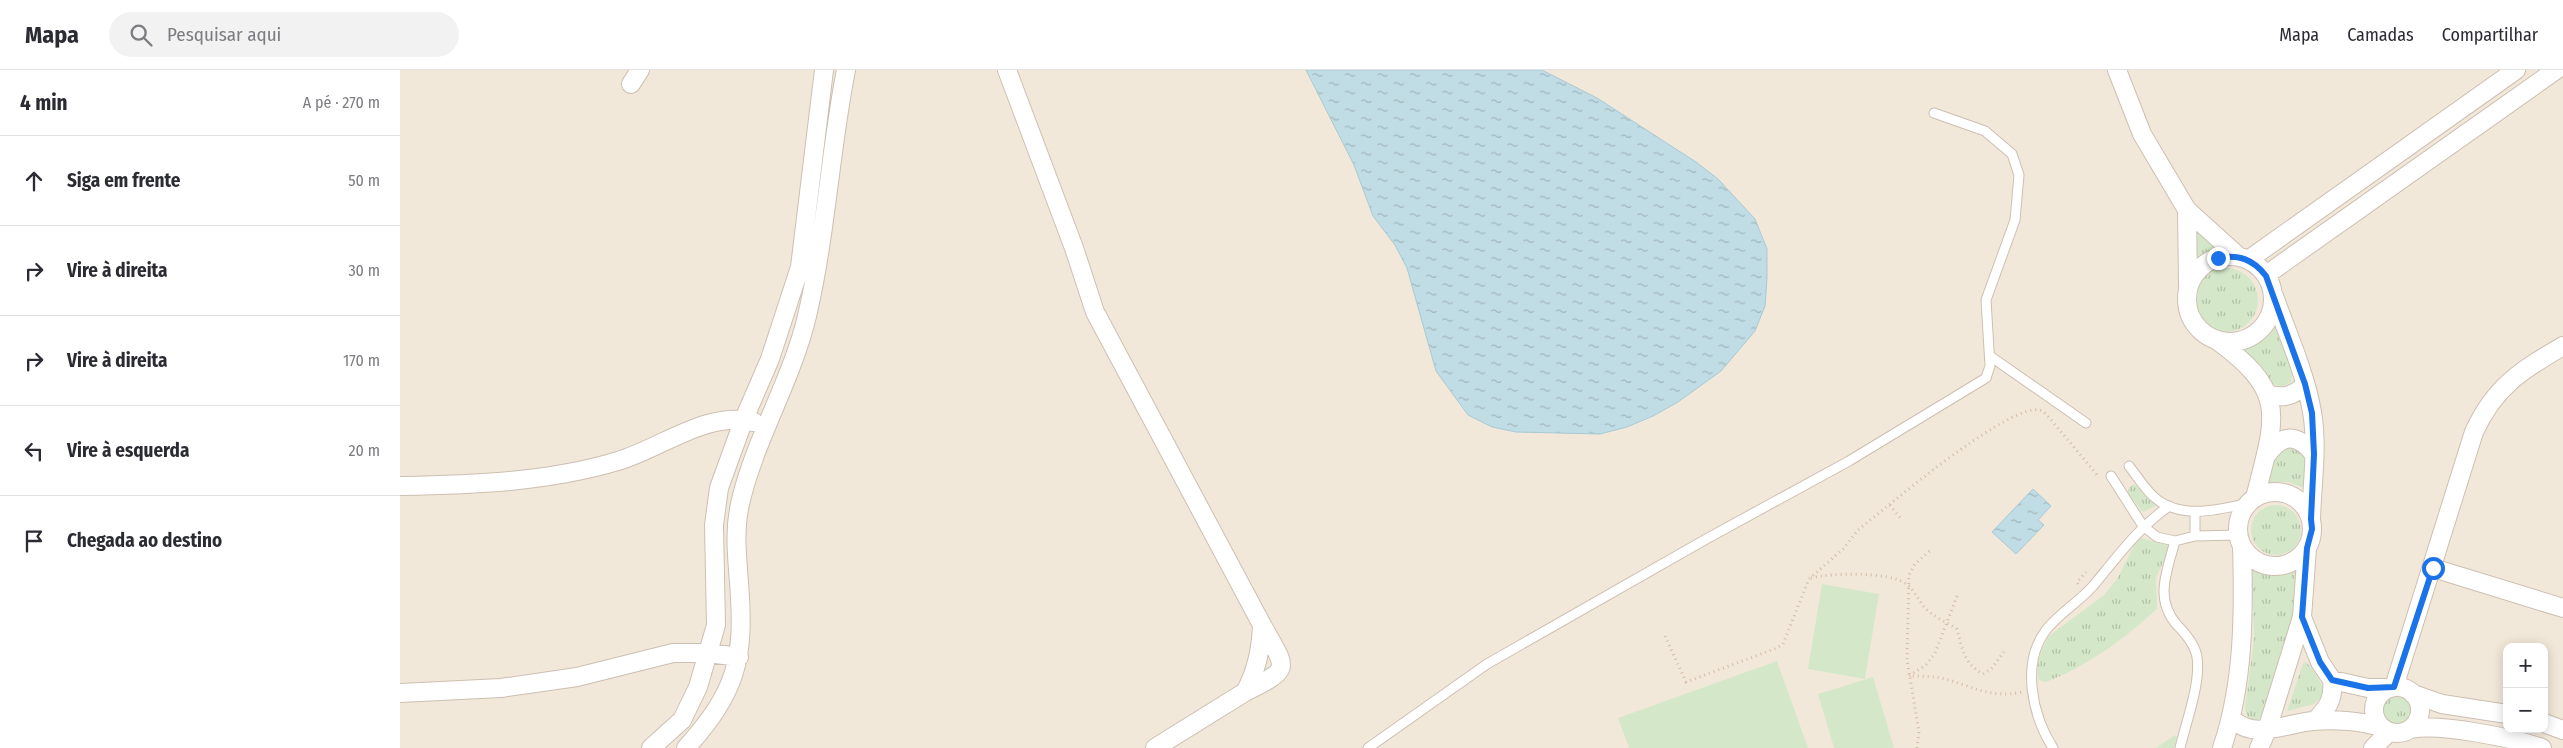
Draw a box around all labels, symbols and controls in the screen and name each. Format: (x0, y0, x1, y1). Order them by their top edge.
search box (109, 12, 459, 57)
text: Mapa (25, 21, 79, 49)
icon: search (127, 21, 155, 49)
text: Pesquisar aqui (167, 23, 281, 46)
text: Mapa (2279, 24, 2319, 46)
text: Camadas (2347, 24, 2414, 46)
text: Compartilhar (2442, 24, 2538, 46)
text: 4 min (20, 90, 68, 116)
text: A pé · 270 m (303, 93, 380, 112)
icon: ahead (20, 167, 48, 195)
text: Siga em frente (67, 169, 181, 192)
text: 50 m (348, 171, 380, 190)
route end (2207, 247, 2230, 270)
icon: right (20, 257, 48, 285)
text: Vire à direita (67, 259, 168, 282)
text: 30 m (348, 261, 380, 280)
icon: right (20, 347, 48, 375)
text: Vire à direita (67, 349, 168, 372)
text: 170 m (343, 351, 380, 370)
icon: left (20, 437, 48, 465)
text: Vire à esquerda (67, 439, 189, 462)
text: 20 m (349, 441, 380, 460)
icon: arrive (20, 527, 48, 555)
text: Chegada ao destino (67, 529, 222, 552)
route start (2422, 557, 2445, 580)
map controls (2503, 643, 2548, 733)
button: + (2503, 643, 2548, 688)
button: − (2503, 688, 2548, 733)

